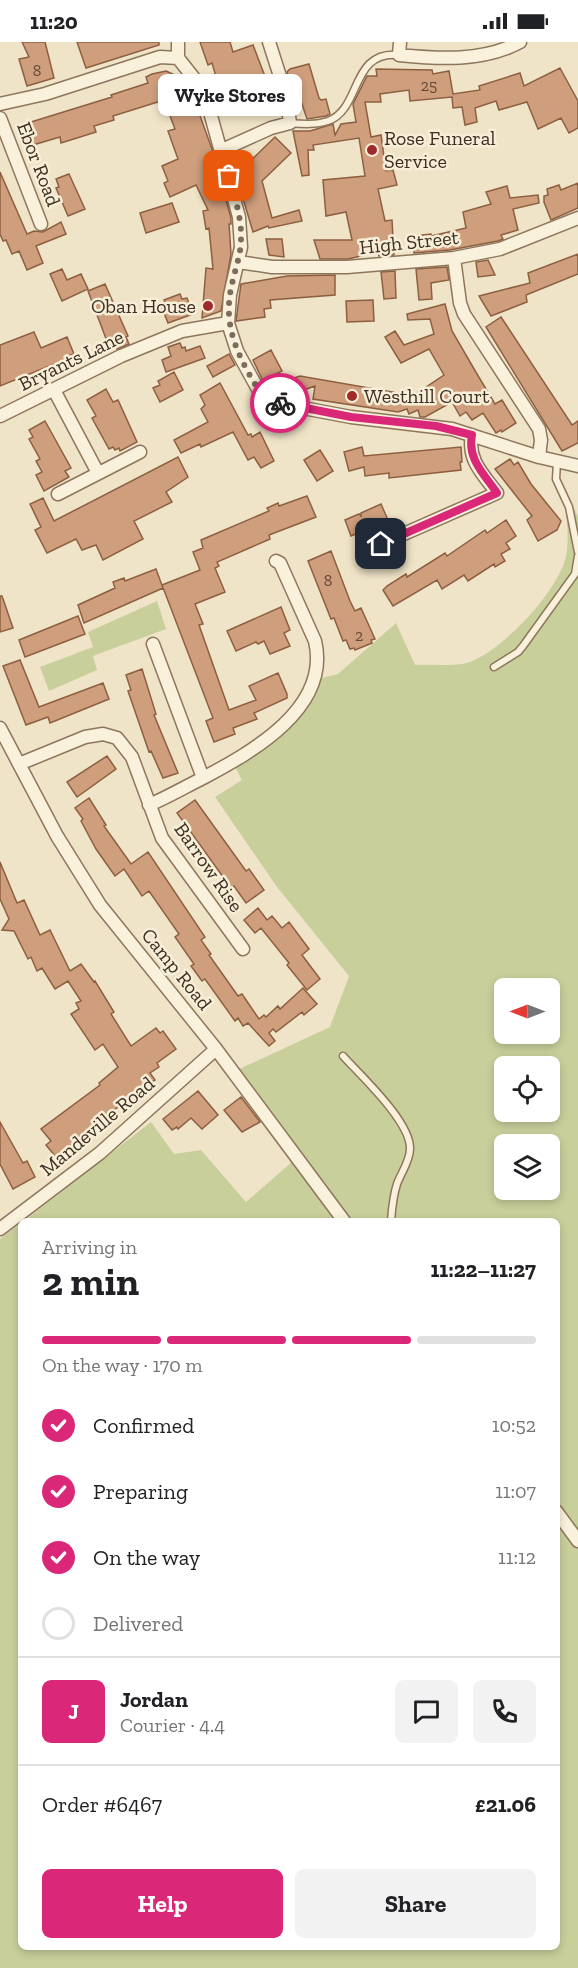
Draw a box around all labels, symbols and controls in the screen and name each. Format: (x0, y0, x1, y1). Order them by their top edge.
text: 11:20 (30, 8, 78, 35)
house number: 8 (33, 61, 41, 80)
callout: Wyke Stores (157, 74, 301, 116)
house number: 25 (421, 76, 437, 95)
text: Wyke Stores (175, 83, 285, 107)
street label: Ebor Road (12, 118, 66, 210)
place label: Rose Funeral Service (384, 126, 496, 173)
marker: Rose Funeral Service (365, 143, 379, 157)
pin (203, 150, 254, 201)
icon: bag (212, 159, 245, 192)
street label: High Street (358, 225, 461, 259)
place label: Oban House (91, 294, 196, 318)
marker: Oban House (201, 299, 215, 313)
street label: Bryants Lane (15, 324, 127, 396)
courier (250, 373, 310, 433)
place label: Westhill Court (364, 384, 490, 408)
icon: bike (264, 387, 297, 420)
marker: Westhill Court (345, 389, 359, 403)
pin (355, 518, 406, 569)
icon: home (364, 527, 397, 560)
house number: 8 (324, 571, 332, 590)
house number: 2 (355, 626, 363, 645)
street label: Barrow Rise (169, 817, 249, 917)
street label: Camp Road (137, 923, 217, 1015)
north arrow (494, 978, 560, 1044)
map controls (494, 978, 560, 1200)
button: locate (494, 1056, 560, 1122)
street label: Mandeville Road (35, 1071, 159, 1181)
button: layers (494, 1134, 560, 1200)
text: Arriving in (42, 1235, 137, 1259)
text: 11:22–11:27 (430, 1256, 536, 1283)
text: 2 min (42, 1258, 139, 1305)
text: On the way · 170 m (42, 1353, 203, 1377)
icon: check (42, 1409, 75, 1442)
text: Confirmed (93, 1412, 194, 1439)
text: 10:52 (492, 1413, 536, 1437)
icon: check (42, 1475, 75, 1508)
text: Preparing (93, 1478, 188, 1505)
text: 11:07 (495, 1479, 536, 1503)
icon: check (42, 1541, 75, 1574)
text: On the way (93, 1544, 200, 1571)
text: 11:12 (498, 1545, 536, 1569)
text: Delivered (93, 1610, 183, 1637)
button: chat (395, 1680, 458, 1743)
button: phone (473, 1680, 536, 1743)
text: Jordan (120, 1686, 188, 1713)
text: J (68, 1698, 79, 1725)
text: Courier · 4.4 (120, 1713, 225, 1737)
text: Order #6467 (42, 1791, 162, 1818)
text: £21.06 (475, 1791, 536, 1818)
button: Help (42, 1869, 283, 1938)
button: Share (295, 1869, 536, 1938)

